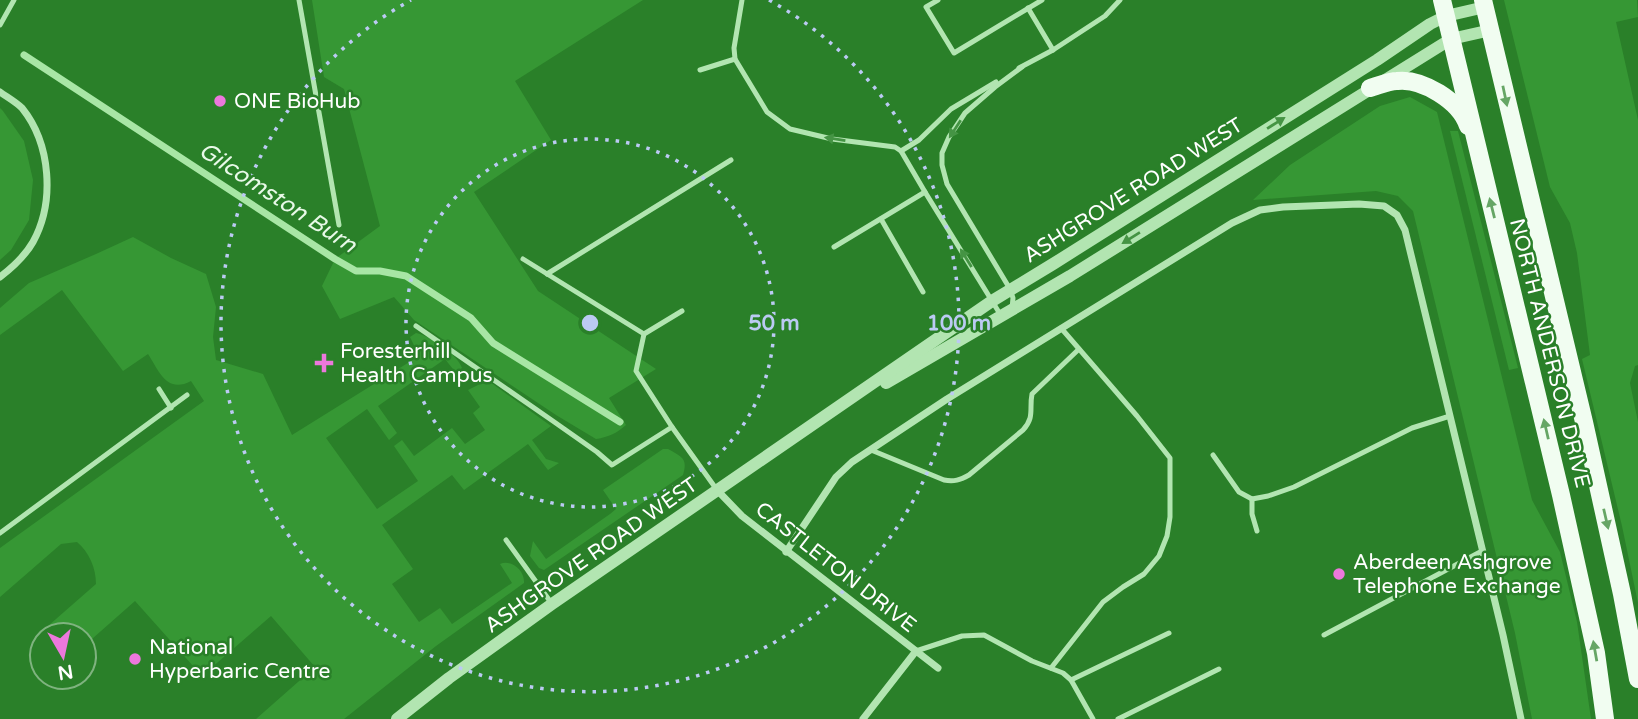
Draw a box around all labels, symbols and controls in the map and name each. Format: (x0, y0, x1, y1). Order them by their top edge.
one-way arrow (1500, 85, 1511, 107)
place label: ONE BioHub (234, 89, 360, 114)
marker: ONE BioHub (212, 93, 228, 109)
street label: ASHGROVE ROAD WEST (1019, 113, 1248, 268)
one-way arrow (1266, 117, 1285, 130)
one-way arrow (948, 119, 961, 139)
one-way arrow (824, 133, 846, 144)
water label: Gilcomston Burn (193, 136, 362, 260)
one-way arrow (1486, 197, 1497, 219)
street label: NORTH ANDERSON DRIVE (1504, 216, 1595, 490)
one-way arrow (1121, 232, 1140, 245)
one-way arrow (959, 248, 972, 268)
centre of rings (578, 311, 602, 335)
text: 50 m (748, 311, 800, 336)
text: 100 m (927, 311, 991, 336)
place label: Foresterhill Health Campus (340, 339, 493, 388)
marker: Foresterhill Health Campus (314, 353, 334, 373)
one-way arrow (1540, 418, 1551, 440)
street label: ASHGROVE ROAD WEST (480, 472, 703, 638)
street label: CASTLETON DRIVE (750, 497, 921, 638)
one-way arrow (1601, 508, 1612, 530)
place label: Aberdeen Ashgrove Telephone Exchange (1353, 550, 1561, 599)
marker: Aberdeen Ashgrove Telephone Exchange (1331, 566, 1347, 582)
north arrow (28, 621, 98, 691)
place label: National Hyperbaric Centre (149, 635, 331, 684)
one-way arrow (1590, 640, 1601, 662)
marker: National Hyperbaric Centre (127, 651, 143, 667)
text: N (56, 660, 75, 684)

